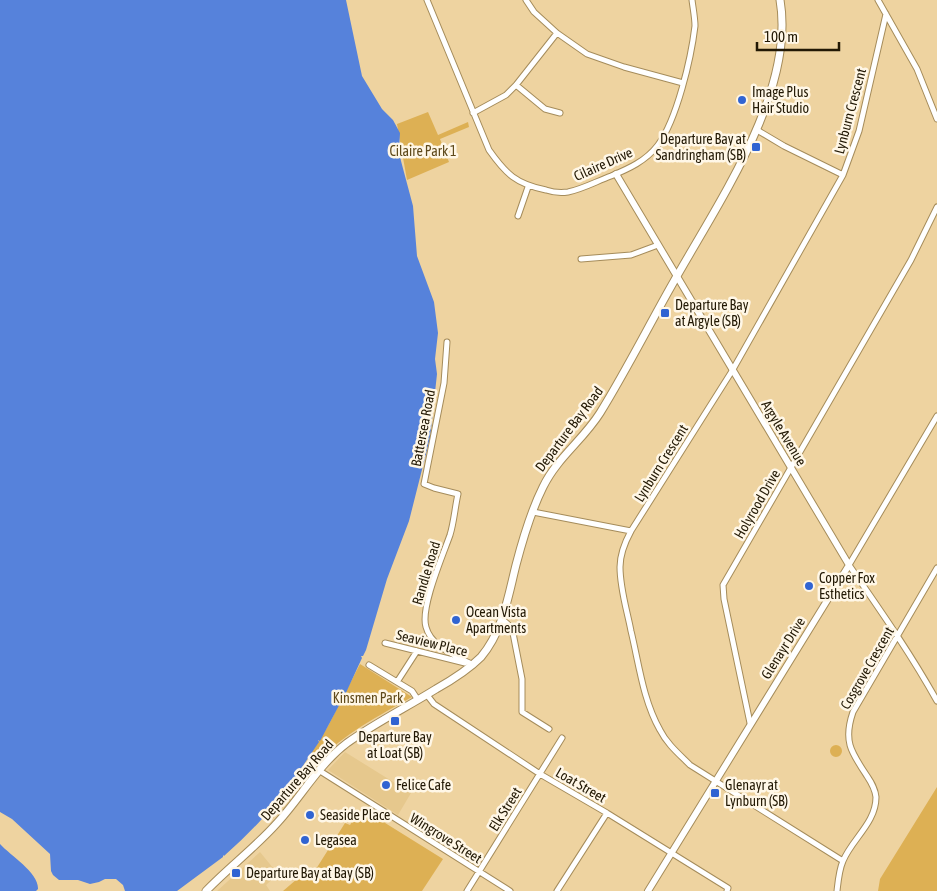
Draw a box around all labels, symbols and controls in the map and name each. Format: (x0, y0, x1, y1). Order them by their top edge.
scale bar (757, 20, 840, 52)
text: 100 m (764, 28, 798, 45)
street label: Lynburn Crescent (831, 66, 869, 156)
place label: Image Plus Hair Studio (752, 84, 809, 116)
marker: Image Plus Hair Studio (736, 94, 748, 106)
place label: Departure Bay at Sandringham (SB) (655, 131, 746, 163)
marker: Departure Bay at Sandringham (SB) (750, 141, 762, 153)
park label: Cilaire Park 1 (389, 143, 457, 159)
street label: Cilaire Drive (571, 144, 635, 184)
place label: Departure Bay at Argyle (SB) (675, 297, 749, 329)
marker: Departure Bay at Argyle (SB) (659, 307, 671, 319)
street label: Departure Bay Road (532, 383, 606, 475)
street label: Battersea Road (408, 388, 438, 468)
street label: Argyle Avenue (758, 398, 810, 468)
street label: Lynburn Crescent (631, 421, 691, 505)
street label: Holyrood Drive (731, 467, 783, 541)
street label: Randle Road (409, 539, 443, 607)
place label: Copper Fox Esthetics (819, 570, 875, 602)
marker: Copper Fox Esthetics (803, 580, 815, 592)
place label: Ocean Vista Apartments (466, 604, 527, 636)
marker: Ocean Vista Apartments (450, 614, 462, 626)
street label: Glenayr Drive (758, 614, 808, 682)
street label: Cosgrove Crescent (837, 624, 897, 712)
street label: Seaview Place (395, 626, 469, 660)
park label: Kinsmen Park (333, 690, 403, 706)
marker: Departure Bay at Loat (SB) (389, 715, 401, 727)
place label: Departure Bay at Loat (SB) (358, 729, 432, 761)
street label: Departure Bay Road (257, 736, 337, 824)
street label: Loat Street (553, 764, 609, 806)
place label: Felice Cafe (396, 777, 451, 793)
place label: Glenayr at Lynburn (SB) (725, 777, 788, 809)
marker: Felice Cafe (380, 779, 392, 791)
street label: Elk Street (485, 784, 525, 834)
marker: Glenayr at Lynburn (SB) (709, 787, 721, 799)
place label: Seaside Place (320, 807, 390, 823)
marker: Seaside Place (304, 809, 316, 821)
street label: Wingrove Street (407, 810, 485, 866)
place label: Legasea (315, 832, 357, 848)
marker: Legasea (299, 834, 311, 846)
place label: Departure Bay at Bay (SB) (246, 865, 374, 881)
marker: Departure Bay at Bay (SB) (230, 867, 242, 879)

